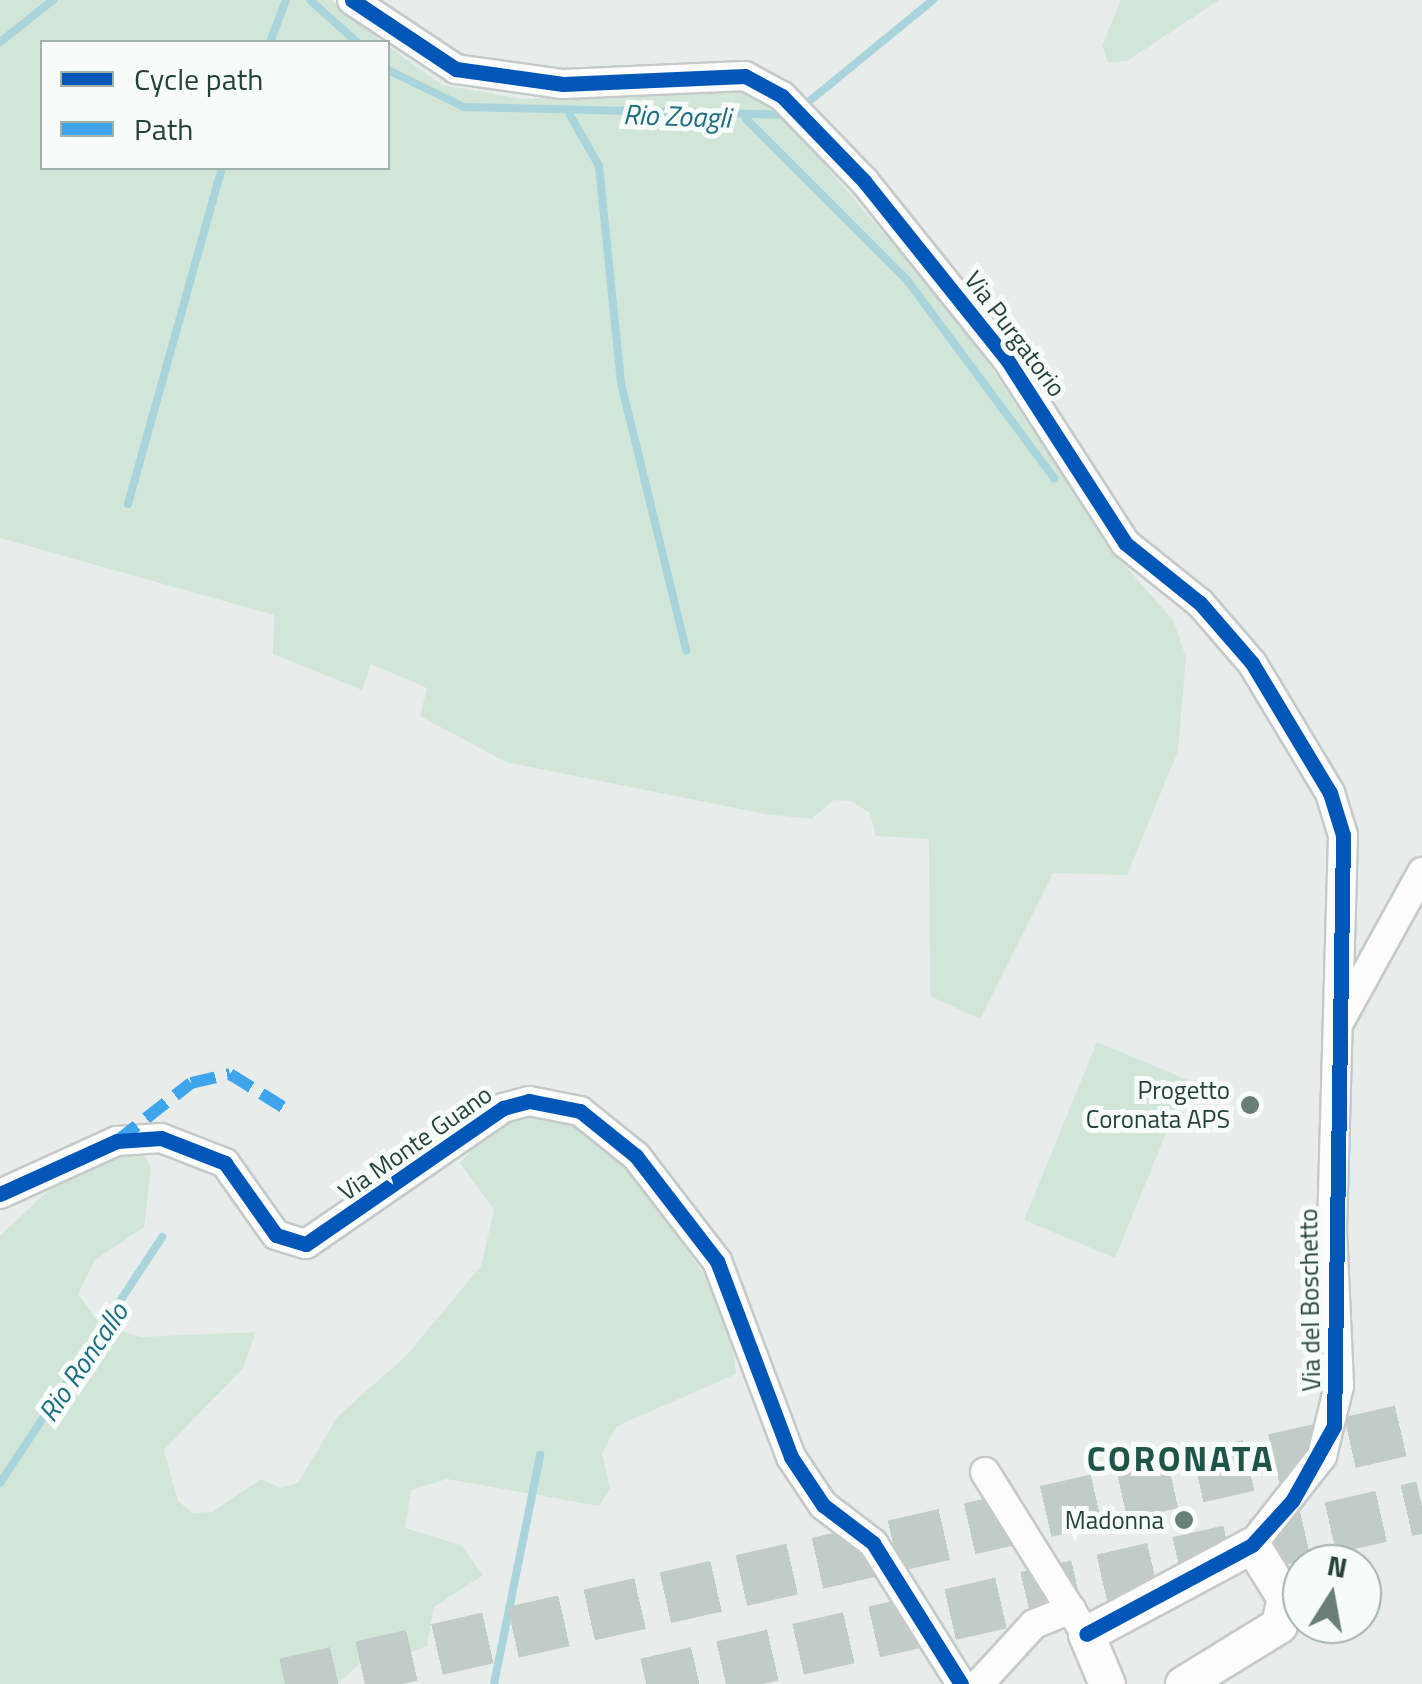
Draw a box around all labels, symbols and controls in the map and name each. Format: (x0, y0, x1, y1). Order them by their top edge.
legend (40, 40, 390, 170)
text: Cycle path (134, 56, 263, 102)
water label: Rio Zoagli (623, 97, 731, 135)
text: Path (134, 106, 193, 152)
street label: Via Purgatorio (958, 265, 1072, 403)
place label: Progetto Coronata APS (1086, 1076, 1230, 1135)
street label: Via Monte Guano (333, 1079, 497, 1207)
marker: Progetto Coronata APS (1239, 1094, 1261, 1116)
street label: Via del Boschetto (1293, 1208, 1327, 1392)
water label: Rio Roncallo (31, 1296, 135, 1428)
district label: CORONATA (1087, 1437, 1275, 1479)
place label: Madonna (1065, 1505, 1164, 1535)
marker: Madonna (1173, 1509, 1195, 1531)
text: N (1324, 1543, 1351, 1589)
north arrow (1282, 1544, 1382, 1644)

